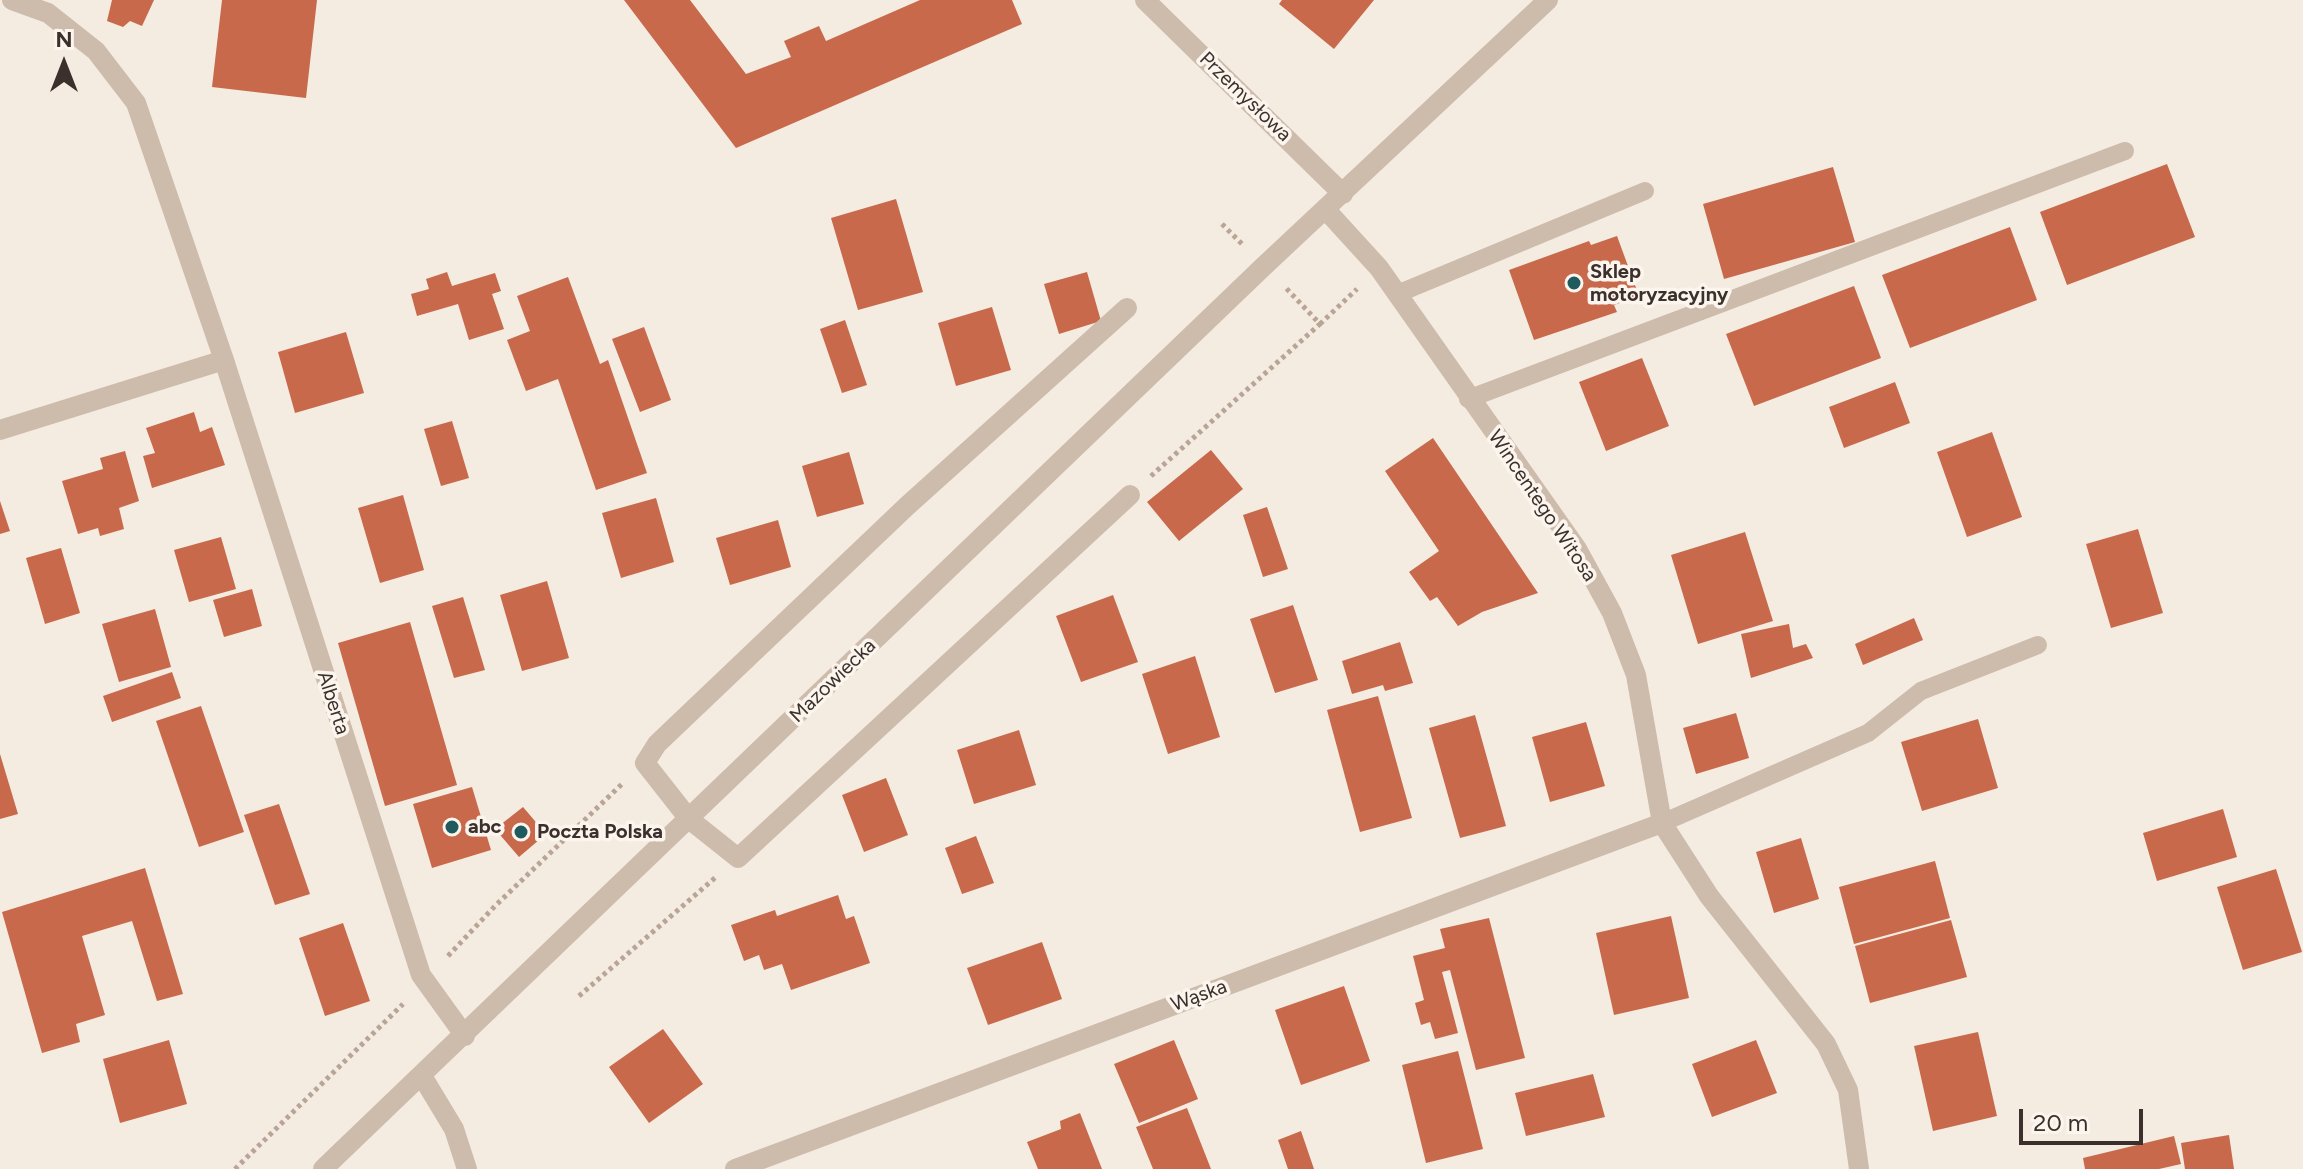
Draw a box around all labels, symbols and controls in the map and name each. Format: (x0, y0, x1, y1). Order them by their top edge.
north arrow (24, 24, 104, 104)
text: N (55, 26, 73, 53)
street label: Przemysłowa (1194, 47, 1296, 147)
place label: Sklep motoryzacyjny (1590, 260, 1728, 307)
marker: Sklep motoryzacyjny (1565, 274, 1583, 292)
street label: Wincentego Witosa (1483, 426, 1601, 586)
street label: Mazowiecka (785, 634, 881, 728)
street label: Alberta (312, 668, 354, 738)
place label: abc (468, 815, 501, 839)
marker: abc (443, 818, 461, 836)
place label: Poczta Polska (537, 820, 663, 844)
marker: Poczta Polska (512, 823, 530, 841)
street label: Wąska (1168, 975, 1230, 1017)
scale bar (2023, 1093, 2147, 1143)
text: 20 m (2033, 1108, 2088, 1137)

